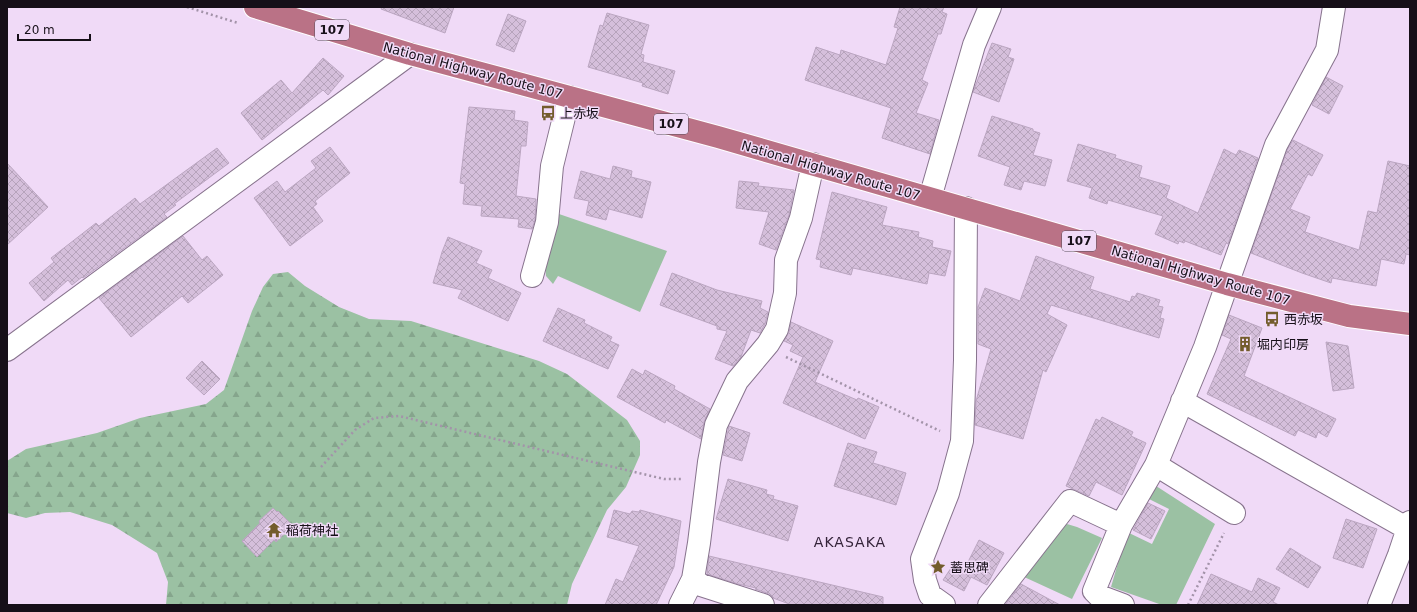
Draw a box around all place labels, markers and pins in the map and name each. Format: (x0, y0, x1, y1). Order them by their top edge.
bus stop icon: 上赤坂 (539, 104, 557, 122)
place label: 上赤坂 (560, 106, 599, 121)
bus stop icon: 西赤坂 (1263, 310, 1281, 328)
place label: 西赤坂 (1284, 312, 1323, 327)
building icon: 堀内印房 (1236, 335, 1254, 353)
place label: 堀内印房 (1257, 337, 1309, 352)
temple icon: 稲荷神社 (265, 521, 283, 539)
place label: 稲荷神社 (286, 523, 338, 538)
place icon: 蓄思碑 (929, 558, 947, 576)
place label: 蓄思碑 (950, 560, 989, 575)

